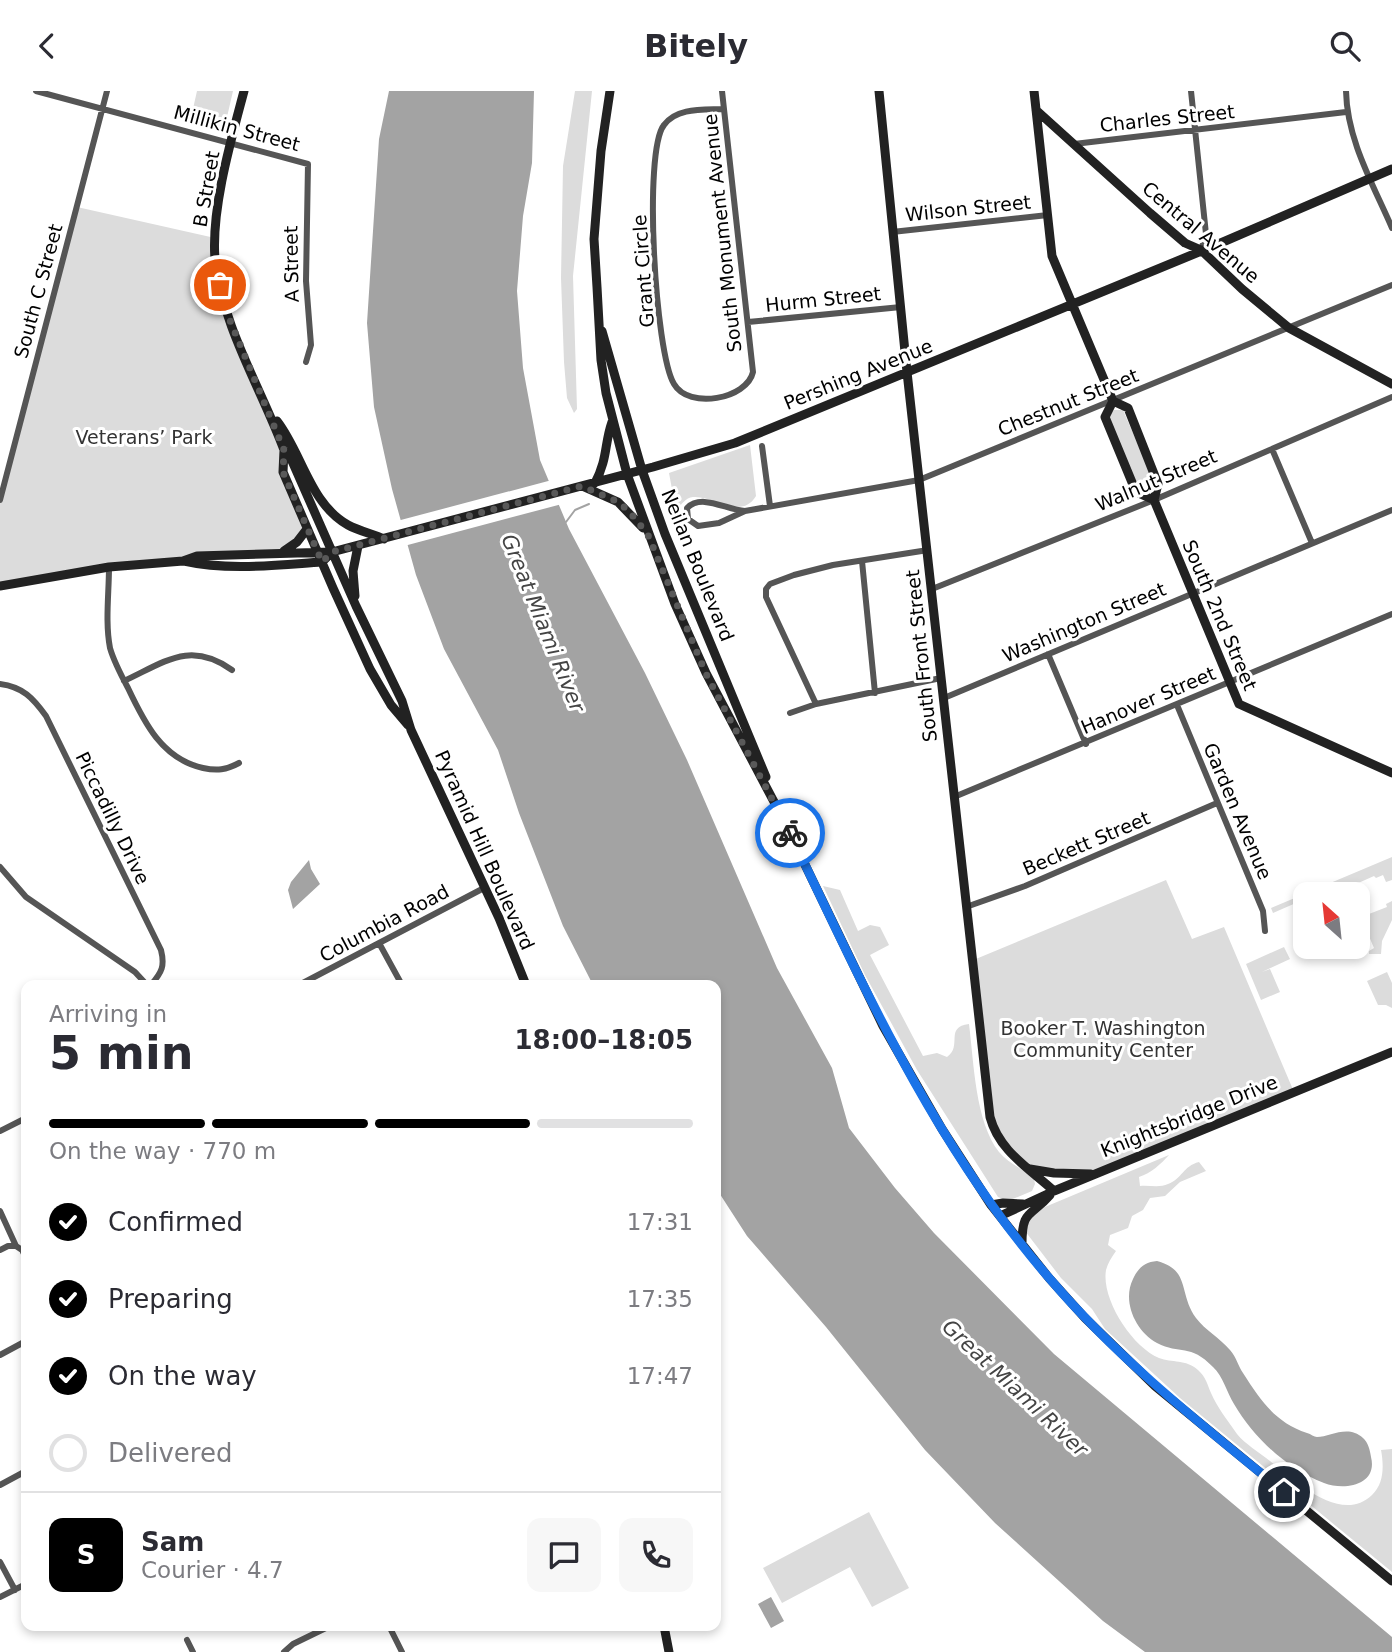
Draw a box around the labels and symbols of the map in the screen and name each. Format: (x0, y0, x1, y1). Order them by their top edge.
street label: Charles Street (1099, 100, 1235, 136)
street label: Millikin Street (172, 101, 302, 155)
street label: South Monument Avenue (699, 113, 745, 353)
street label: B Street (188, 149, 224, 229)
street label: Central Avenue (1138, 177, 1264, 287)
street label: Wilson Street (904, 190, 1032, 226)
street label: Grant Circle (628, 214, 658, 328)
street label: South C Street (9, 221, 67, 361)
street label: A Street (279, 225, 303, 303)
pin (190, 255, 250, 315)
street label: Hurm Street (764, 282, 882, 316)
street label: Pershing Avenue (781, 334, 935, 414)
street label: Chestnut Street (994, 364, 1142, 440)
park label: Veterans’ Park (76, 426, 212, 448)
street label: Walnut Street (1092, 445, 1220, 515)
street label: Neilan Boulevard (657, 486, 739, 644)
water label: Great Miami River (496, 531, 590, 717)
street label: South 2nd Street (1178, 536, 1262, 694)
street label: South Front Street (901, 569, 941, 743)
street label: Washington Street (999, 578, 1169, 666)
street label: Hanover Street (1077, 662, 1219, 738)
street label: Garden Avenue (1199, 739, 1277, 883)
street label: Pyramid Hill Boulevard (431, 747, 539, 953)
street label: Piccadilly Drive (71, 748, 155, 888)
courier (755, 798, 825, 868)
street label: Beckett Street (1019, 806, 1153, 880)
street label: Columbia Road (316, 880, 452, 966)
north arrow (1293, 882, 1370, 959)
park label: Booker T. Washington Community Center (1000, 1017, 1206, 1061)
street label: Knightsbridge Drive (1097, 1070, 1281, 1162)
water label: Great Miami River (937, 1314, 1094, 1462)
pin (1254, 1462, 1314, 1522)

